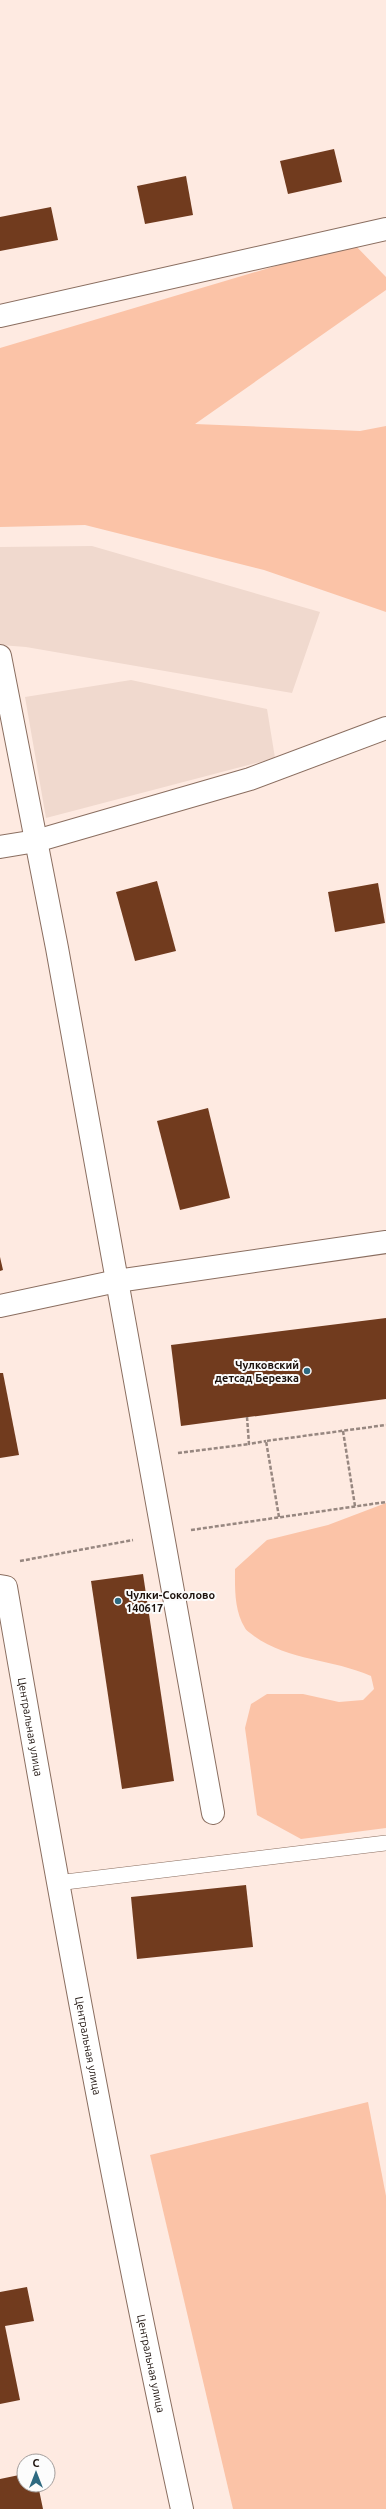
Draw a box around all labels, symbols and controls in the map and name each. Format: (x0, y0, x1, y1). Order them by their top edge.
place label: Чулковский детсад Березка (215, 1359, 299, 1384)
marker: Чулковский детсад Березка (302, 1366, 312, 1376)
place label: Чулки-Соколово 140617 (126, 1589, 215, 1614)
marker: Чулки-Соколово 140617 (113, 1596, 123, 1606)
street label: Центральная улица (16, 1676, 45, 1777)
street label: Центральная улица (73, 1995, 103, 2096)
street label: Центральная улица (135, 2313, 167, 2414)
north arrow (16, 2453, 56, 2493)
text: С (32, 2457, 40, 2469)

